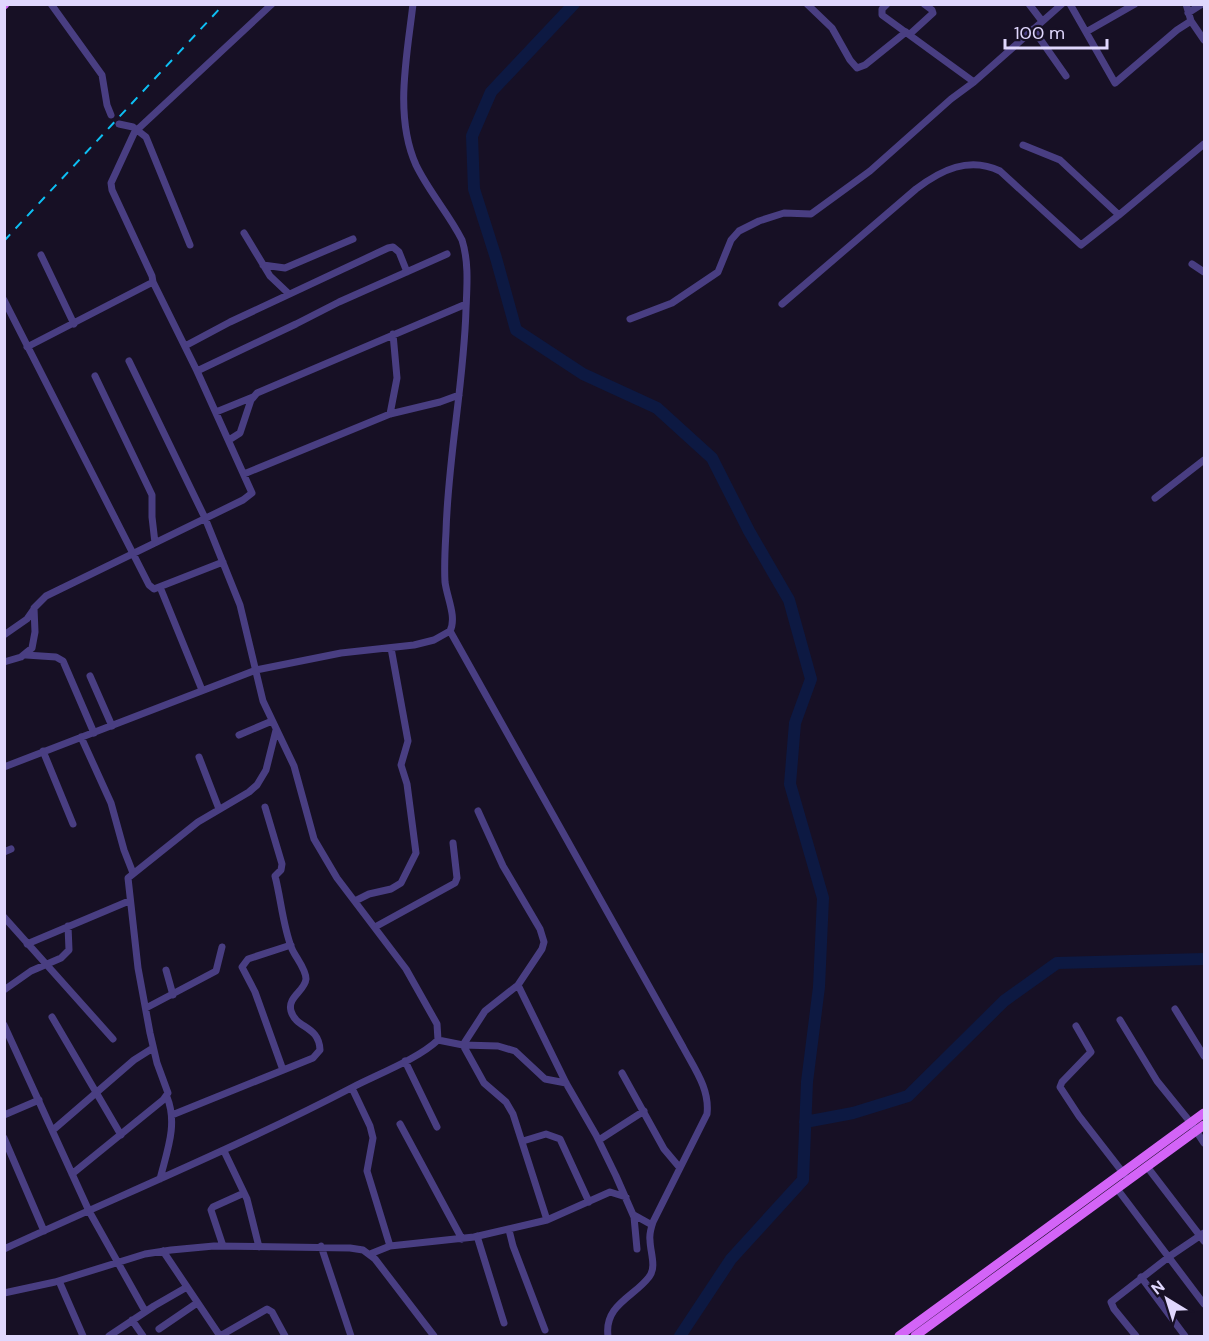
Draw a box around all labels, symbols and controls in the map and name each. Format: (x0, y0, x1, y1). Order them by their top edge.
scale bar (1005, 12, 1107, 50)
text: 100 m (1014, 21, 1065, 45)
north arrow (1137, 1269, 1197, 1329)
text: N (1147, 1276, 1169, 1299)

